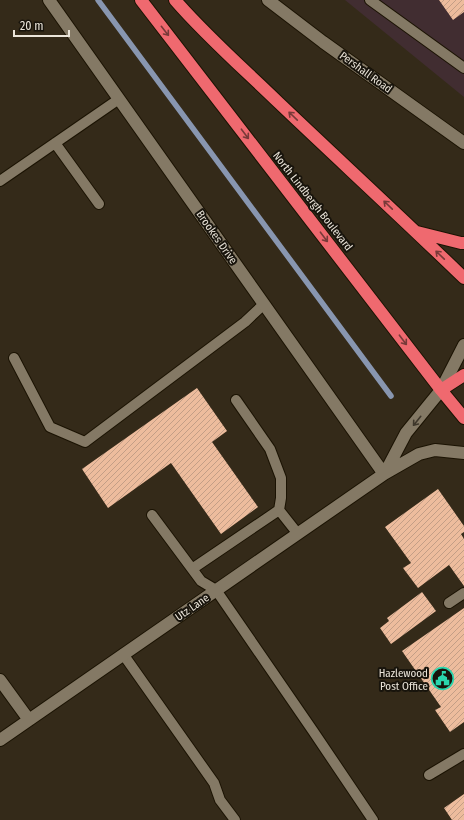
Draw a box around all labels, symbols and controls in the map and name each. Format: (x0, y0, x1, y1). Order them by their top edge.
scale bar (14, 12, 69, 38)
text: 20 m (20, 19, 44, 33)
one-way arrow (161, 25, 170, 36)
street label: Pershall Road (337, 49, 394, 96)
one-way arrow (288, 111, 298, 121)
one-way arrow (240, 128, 249, 139)
street label: North Lindbergh Boulevard (270, 149, 355, 253)
one-way arrow (383, 200, 393, 209)
street label: Brookes Drive (193, 208, 240, 266)
one-way arrow (320, 231, 328, 242)
one-way arrow (435, 250, 445, 260)
one-way arrow (399, 334, 407, 345)
one-way arrow (412, 415, 421, 426)
street label: Utz Lane (173, 591, 212, 624)
public building icon: Hazlewood Post Office (430, 666, 456, 692)
place label: Hazlewood Post Office (379, 667, 428, 693)

